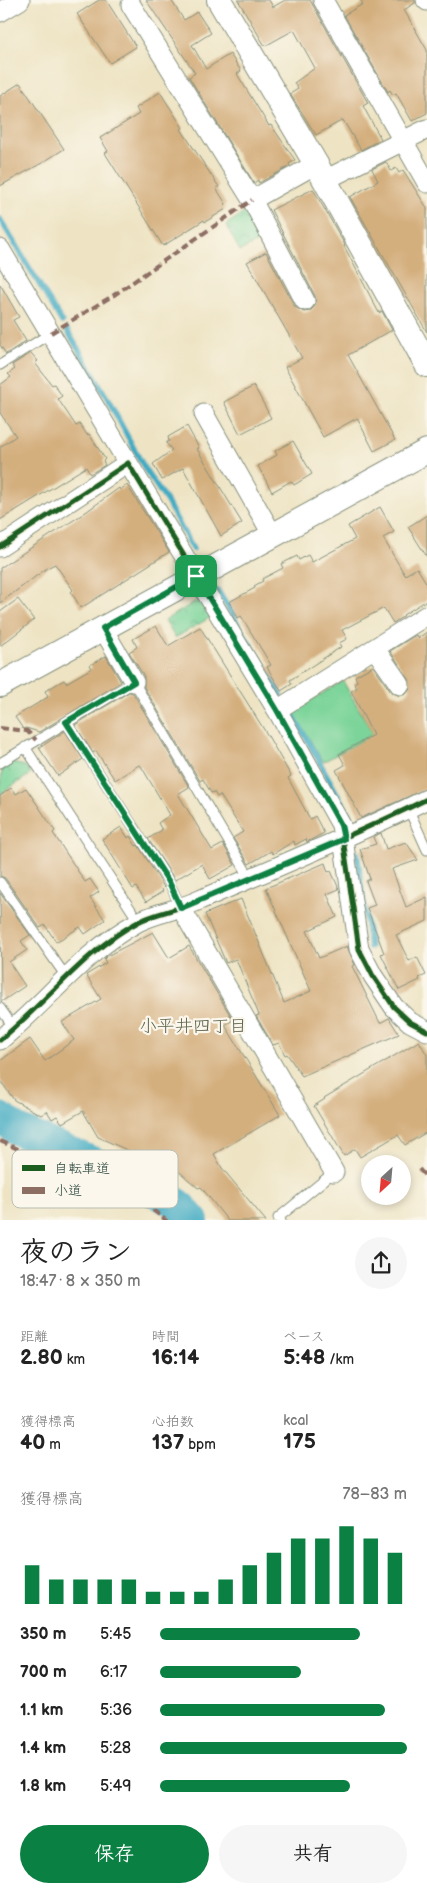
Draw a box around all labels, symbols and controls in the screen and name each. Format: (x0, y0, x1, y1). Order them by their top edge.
pin (175, 555, 217, 597)
icon: arrive (182, 562, 210, 590)
district label: 小平井四丁目 (139, 1016, 247, 1037)
legend (12, 1150, 178, 1208)
north arrow (361, 1155, 411, 1205)
map controls (361, 1155, 411, 1205)
text: 自転車道 (54, 1160, 110, 1177)
text: 小道 (54, 1182, 82, 1199)
text: 夜のラン (20, 1236, 132, 1269)
button: share (355, 1237, 407, 1289)
text: 18:47 · 8 × 350 m (20, 1272, 140, 1291)
text: 距離 (20, 1328, 48, 1345)
text: 時間 (152, 1328, 180, 1345)
text: ペース (283, 1328, 325, 1345)
text: 2.80 (20, 1345, 63, 1370)
text: 16:14 (152, 1345, 199, 1370)
text: 5:48 (283, 1345, 325, 1370)
text: km (63, 1351, 85, 1368)
text: /km (325, 1351, 354, 1368)
text: kcal (283, 1412, 308, 1429)
text: 獲得標高 (20, 1413, 76, 1430)
text: 心拍数 (152, 1413, 194, 1430)
text: 175 (283, 1429, 316, 1454)
text: 40 (20, 1430, 45, 1455)
text: 137 (152, 1430, 184, 1455)
text: m (45, 1436, 61, 1453)
text: bpm (184, 1436, 216, 1453)
text: 78–83 m (343, 1485, 407, 1504)
text: 獲得標高 (20, 1490, 84, 1509)
text: 350 m (20, 1625, 67, 1644)
text: 5:45 (100, 1625, 131, 1644)
text: 700 m (20, 1663, 67, 1682)
text: 6:17 (100, 1663, 127, 1682)
text: 1.1 km (20, 1701, 63, 1720)
text: 5:36 (100, 1701, 132, 1720)
text: 1.4 km (20, 1739, 66, 1758)
text: 5:28 (100, 1739, 131, 1758)
text: 1.8 km (20, 1777, 66, 1796)
text: 5:49 (100, 1777, 131, 1796)
button: 保存 (20, 1825, 209, 1883)
button: 共有 (219, 1825, 407, 1883)

